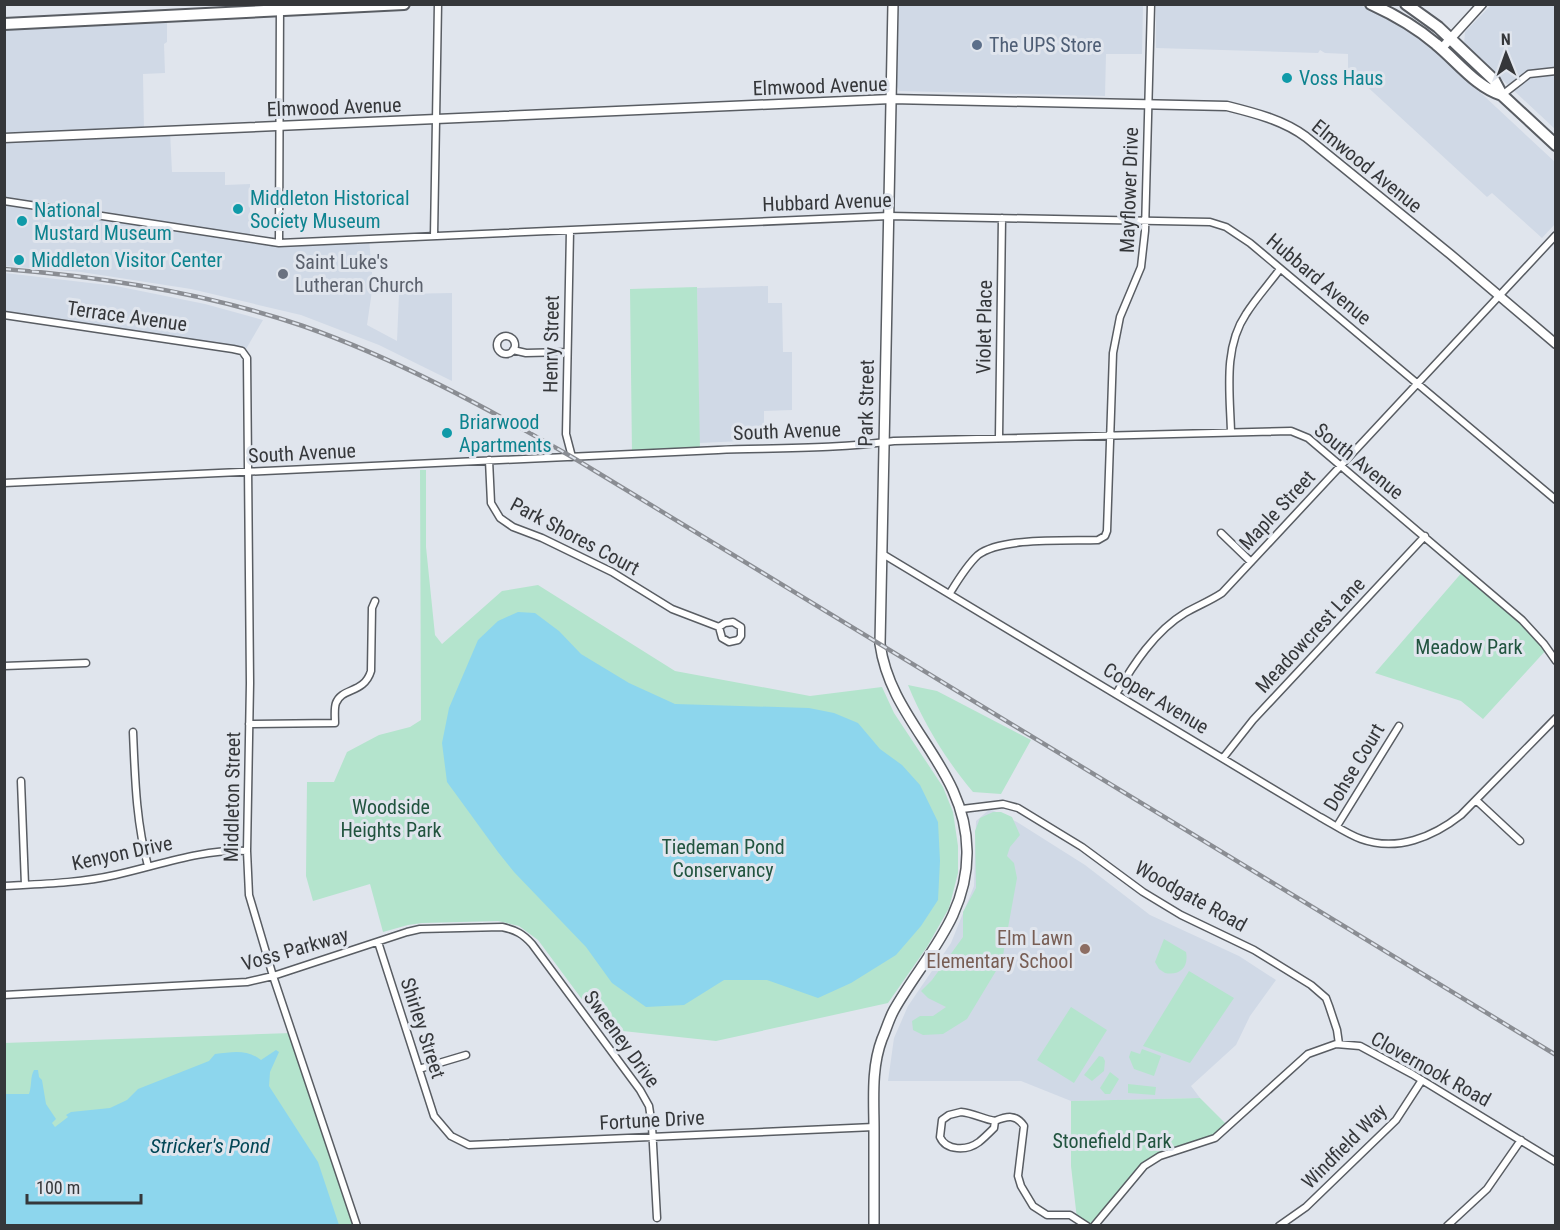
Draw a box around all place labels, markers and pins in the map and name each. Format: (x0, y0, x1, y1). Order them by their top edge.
place label: The UPS Store (989, 33, 1102, 57)
marker: The UPS Store (970, 38, 984, 52)
place label: Voss Haus (1299, 66, 1383, 90)
marker: Voss Haus (1280, 71, 1294, 85)
place label: Middleton Historical Society Museum (250, 186, 410, 233)
place label: National Mustard Museum (34, 198, 172, 245)
marker: Middleton Historical Society Museum (231, 202, 245, 216)
marker: National Mustard Museum (15, 214, 29, 228)
place label: Middleton Visitor Center (31, 248, 222, 272)
place label: Saint Luke's Lutheran Church (295, 250, 424, 297)
marker: Middleton Visitor Center (12, 253, 26, 267)
marker: Saint Luke's Lutheran Church (276, 267, 290, 281)
place label: Briarwood Apartments (459, 410, 552, 457)
marker: Briarwood Apartments (440, 426, 454, 440)
place label: Elm Lawn Elementary School (926, 926, 1073, 973)
marker: Elm Lawn Elementary School (1078, 942, 1092, 956)

